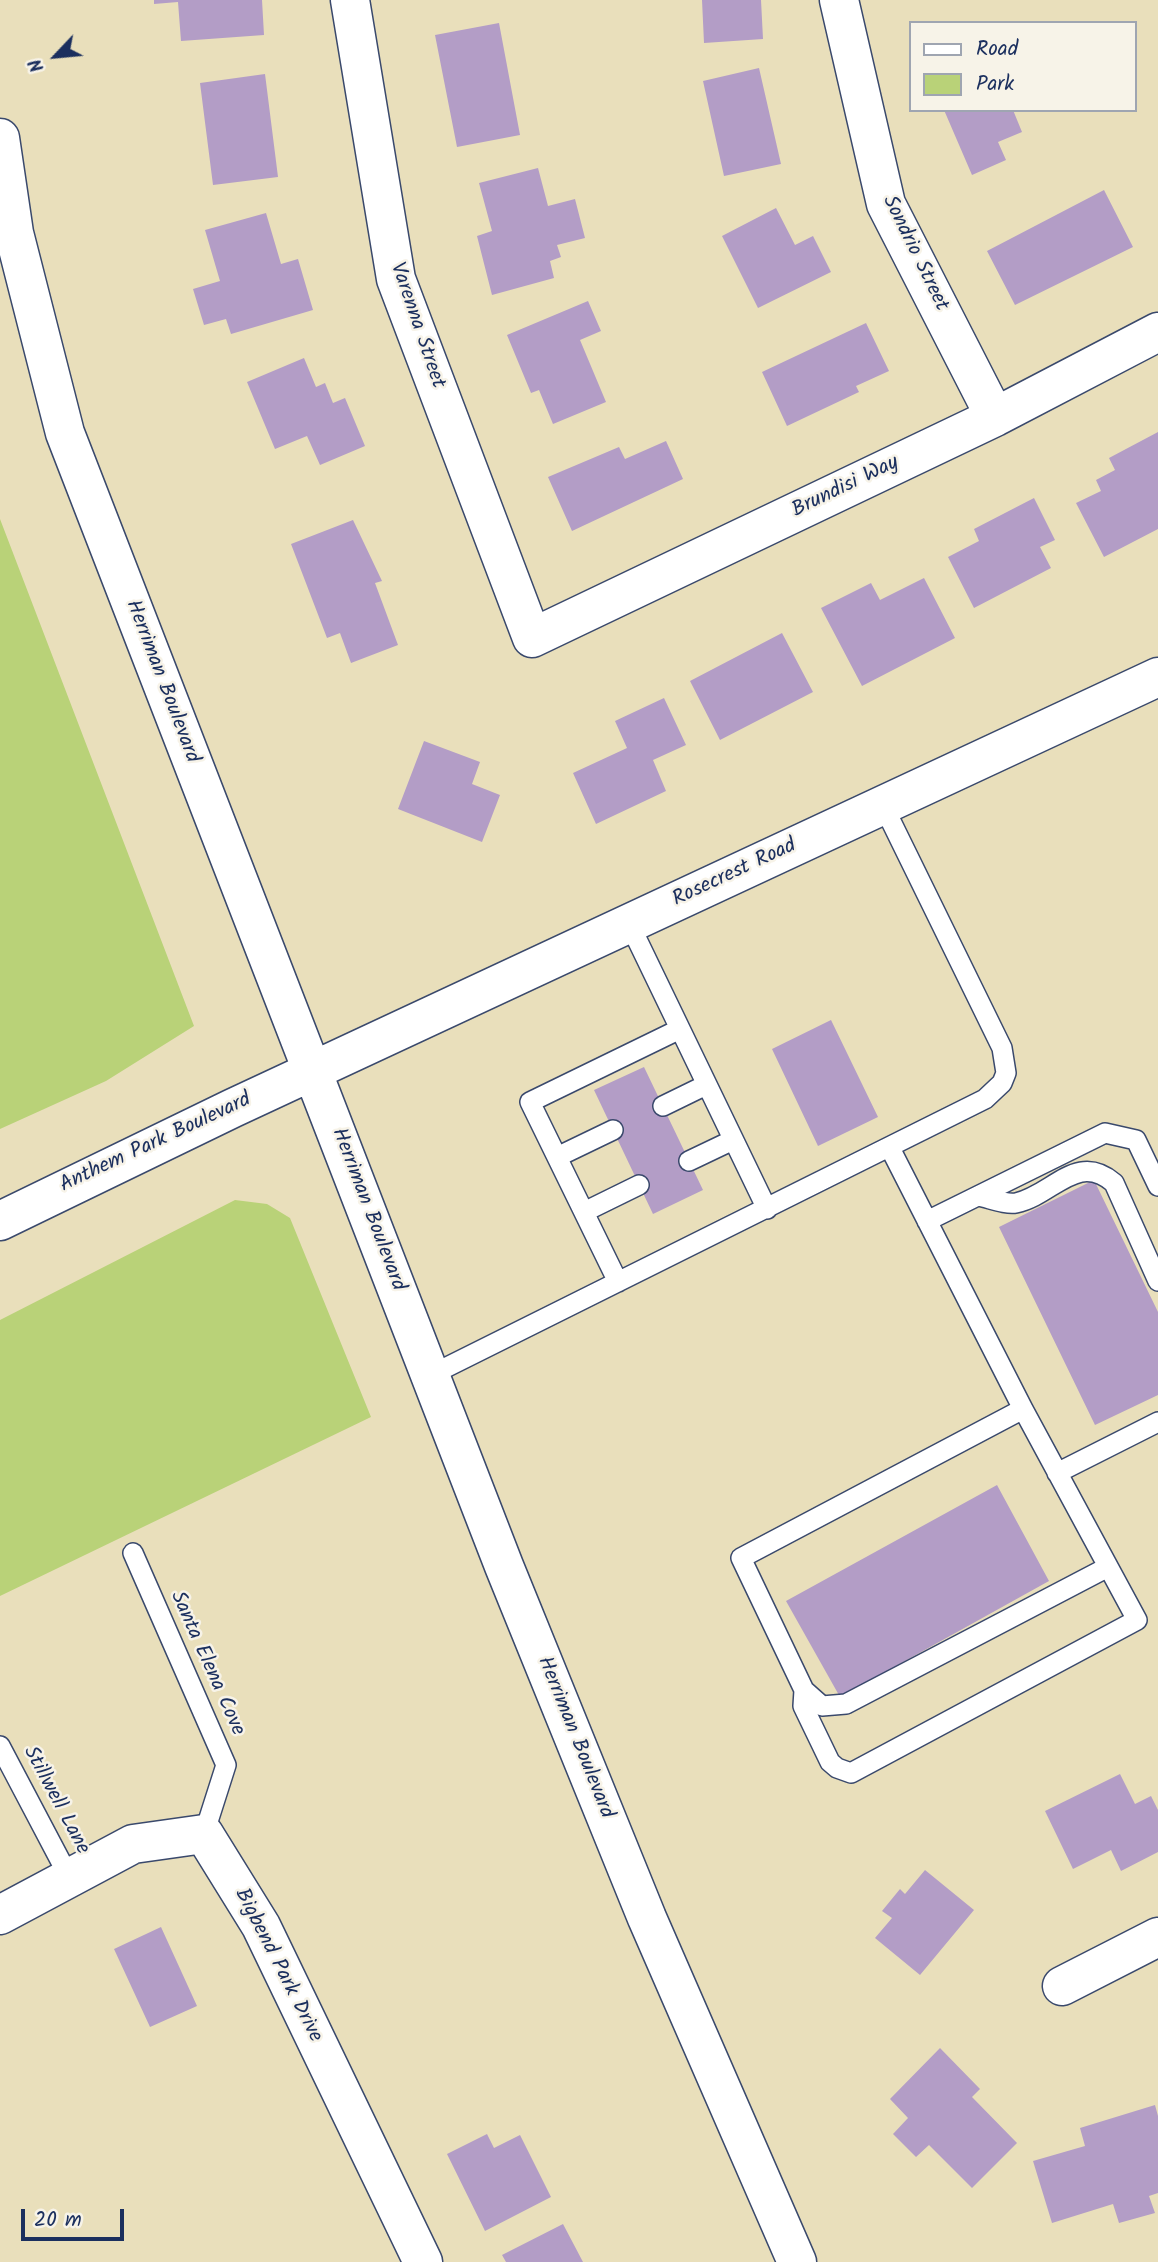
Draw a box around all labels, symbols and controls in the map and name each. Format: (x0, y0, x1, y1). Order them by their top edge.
north arrow (21, 21, 91, 91)
legend (909, 21, 1137, 112)
text: Road (976, 33, 1018, 66)
text: N (21, 53, 53, 77)
text: Park (976, 68, 1014, 101)
street label: Sondrio Street (875, 192, 953, 316)
street label: Varenna Street (383, 260, 449, 392)
street label: Brundisi Way (789, 451, 903, 525)
street label: Herriman Boulevard (118, 597, 204, 767)
street label: Rosecrest Road (669, 834, 801, 914)
street label: Anthem Park Boulevard (56, 1089, 256, 1199)
street label: Herriman Boulevard (324, 1125, 410, 1295)
street label: Santa Elena Cove (163, 1588, 249, 1740)
street label: Herriman Boulevard (530, 1653, 618, 1823)
street label: Stillwell Lane (16, 1743, 94, 1859)
street label: Bigbend Park Drive (227, 1885, 327, 2047)
scale bar (24, 2196, 128, 2240)
text: 20 m (34, 2204, 82, 2237)

